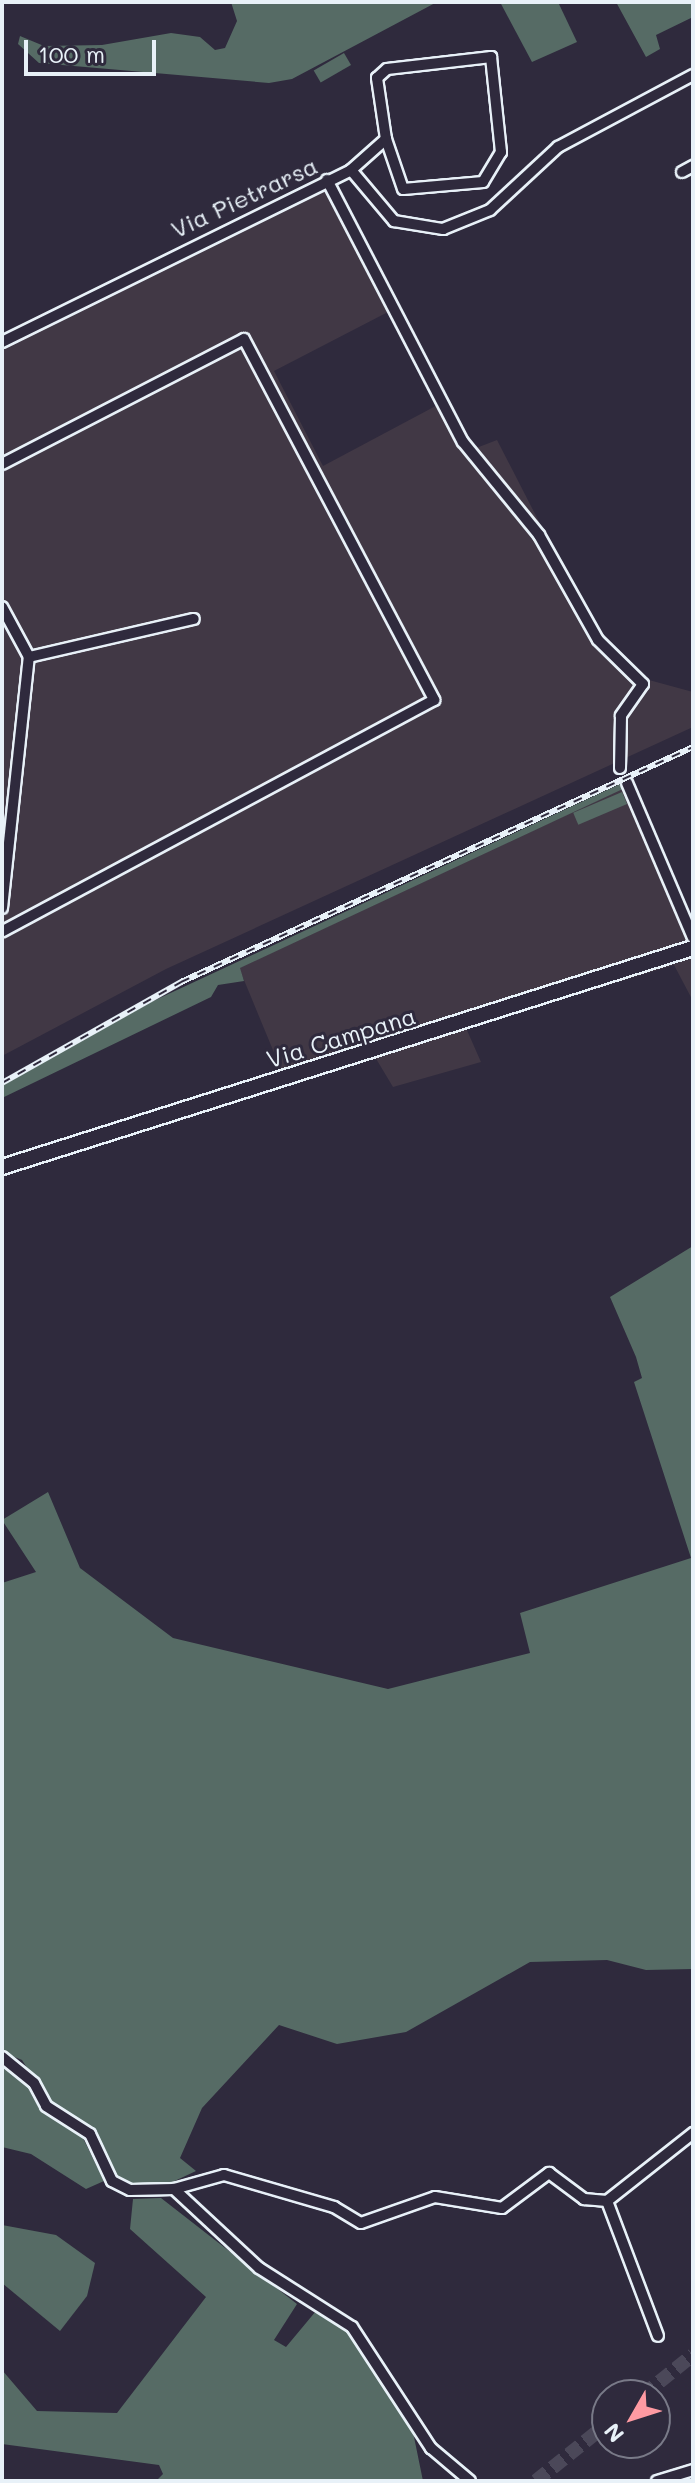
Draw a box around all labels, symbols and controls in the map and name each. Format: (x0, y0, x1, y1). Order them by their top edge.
scale bar (28, 24, 160, 74)
text: 100 m (38, 38, 105, 69)
street label: Via Pietrarsa (166, 150, 322, 244)
street label: Via Campana (263, 1001, 419, 1073)
north arrow (591, 2379, 671, 2459)
text: N (597, 2418, 630, 2449)

